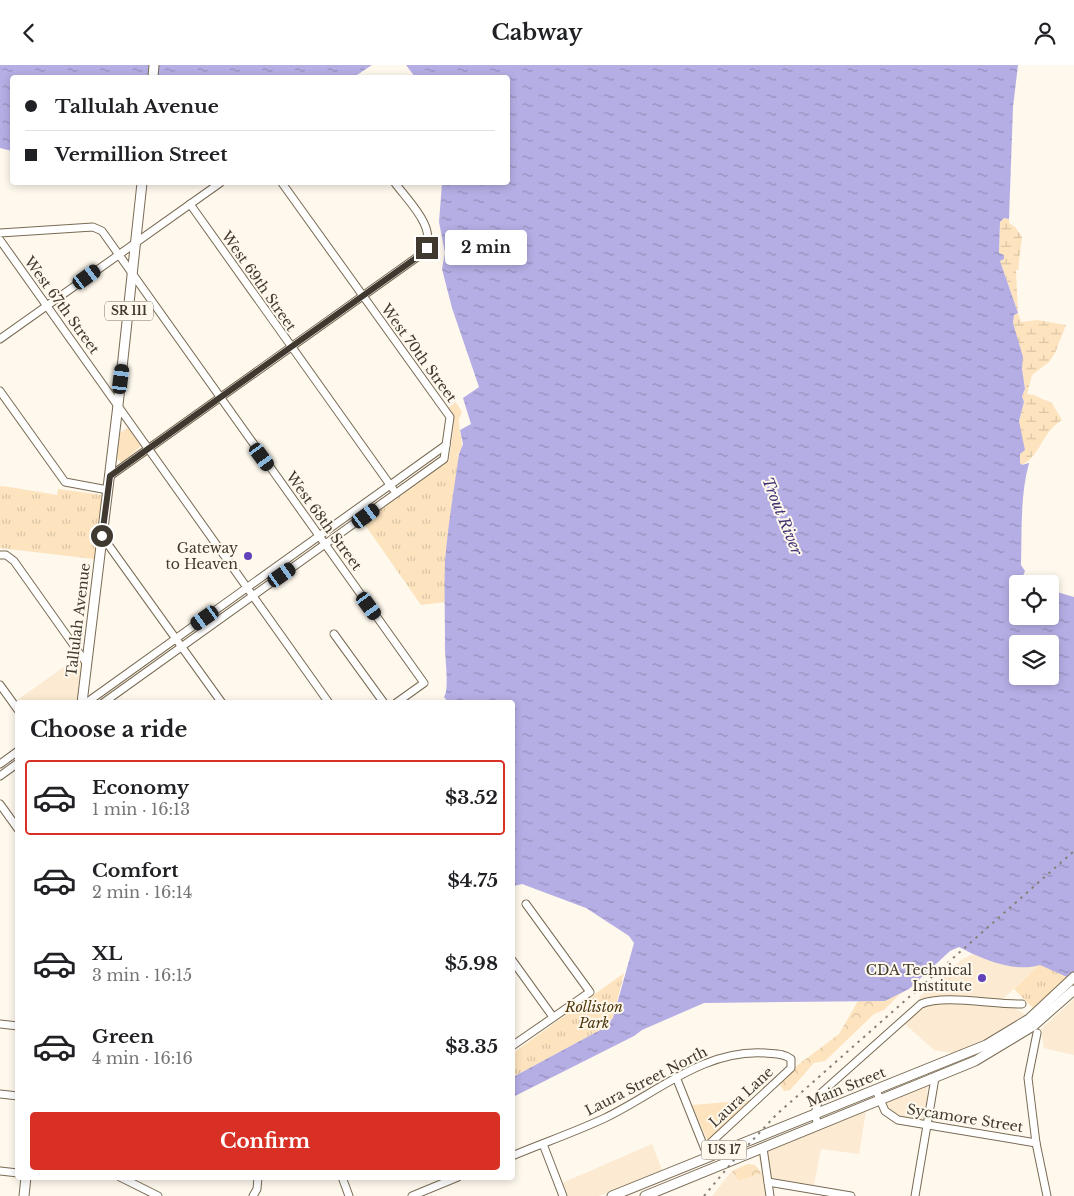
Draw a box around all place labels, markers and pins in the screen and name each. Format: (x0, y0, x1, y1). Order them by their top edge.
place label: Gateway to Heaven (166, 539, 238, 573)
marker: Gateway to Heaven (242, 550, 254, 562)
place label: CDA Technical Institute (866, 961, 972, 995)
marker: CDA Technical Institute (976, 972, 988, 984)

